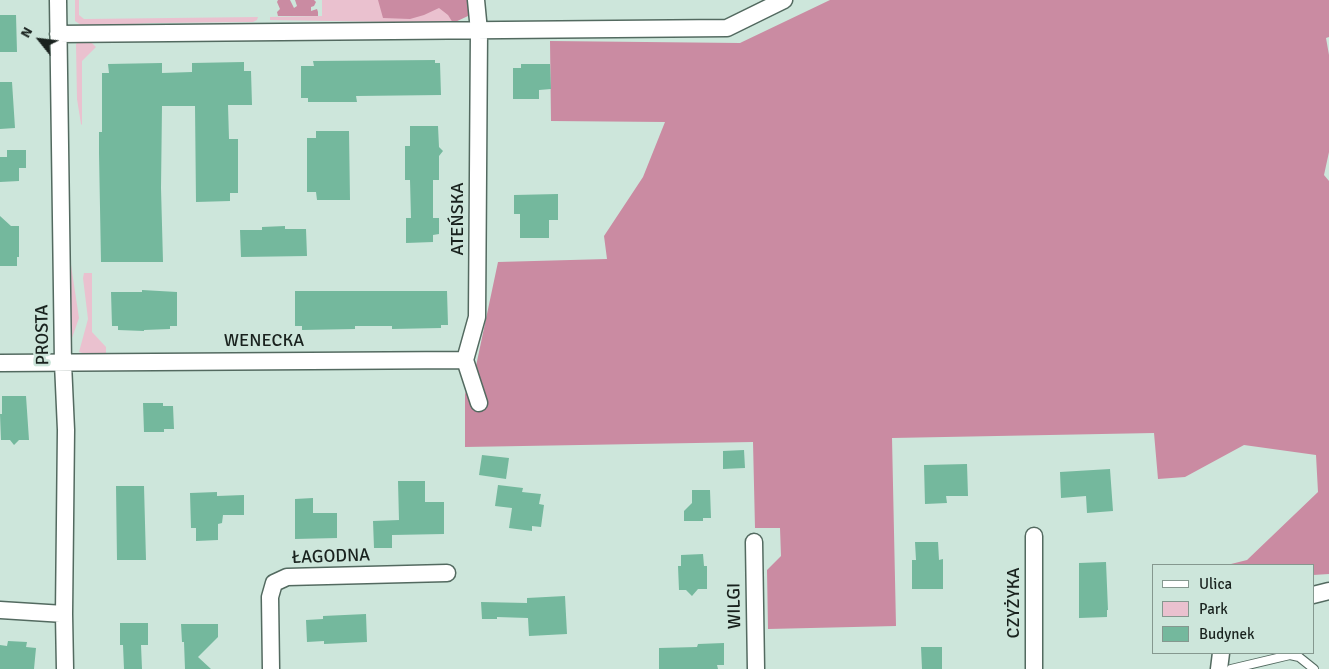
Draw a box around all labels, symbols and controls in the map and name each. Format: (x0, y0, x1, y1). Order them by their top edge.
north arrow (15, 15, 65, 65)
text: N (17, 24, 36, 41)
street label: ATEŃSKA (447, 183, 469, 255)
street label: PROSTA (32, 304, 54, 366)
street label: WENECKA (224, 330, 304, 352)
street label: ŁAGODNA (291, 545, 371, 569)
legend (1152, 564, 1314, 654)
street label: CZYŻYKA (1003, 568, 1025, 638)
text: Ulica (1199, 575, 1232, 593)
street label: WILGI (724, 583, 746, 629)
text: Park (1199, 600, 1228, 618)
text: Budynek (1199, 625, 1254, 643)

